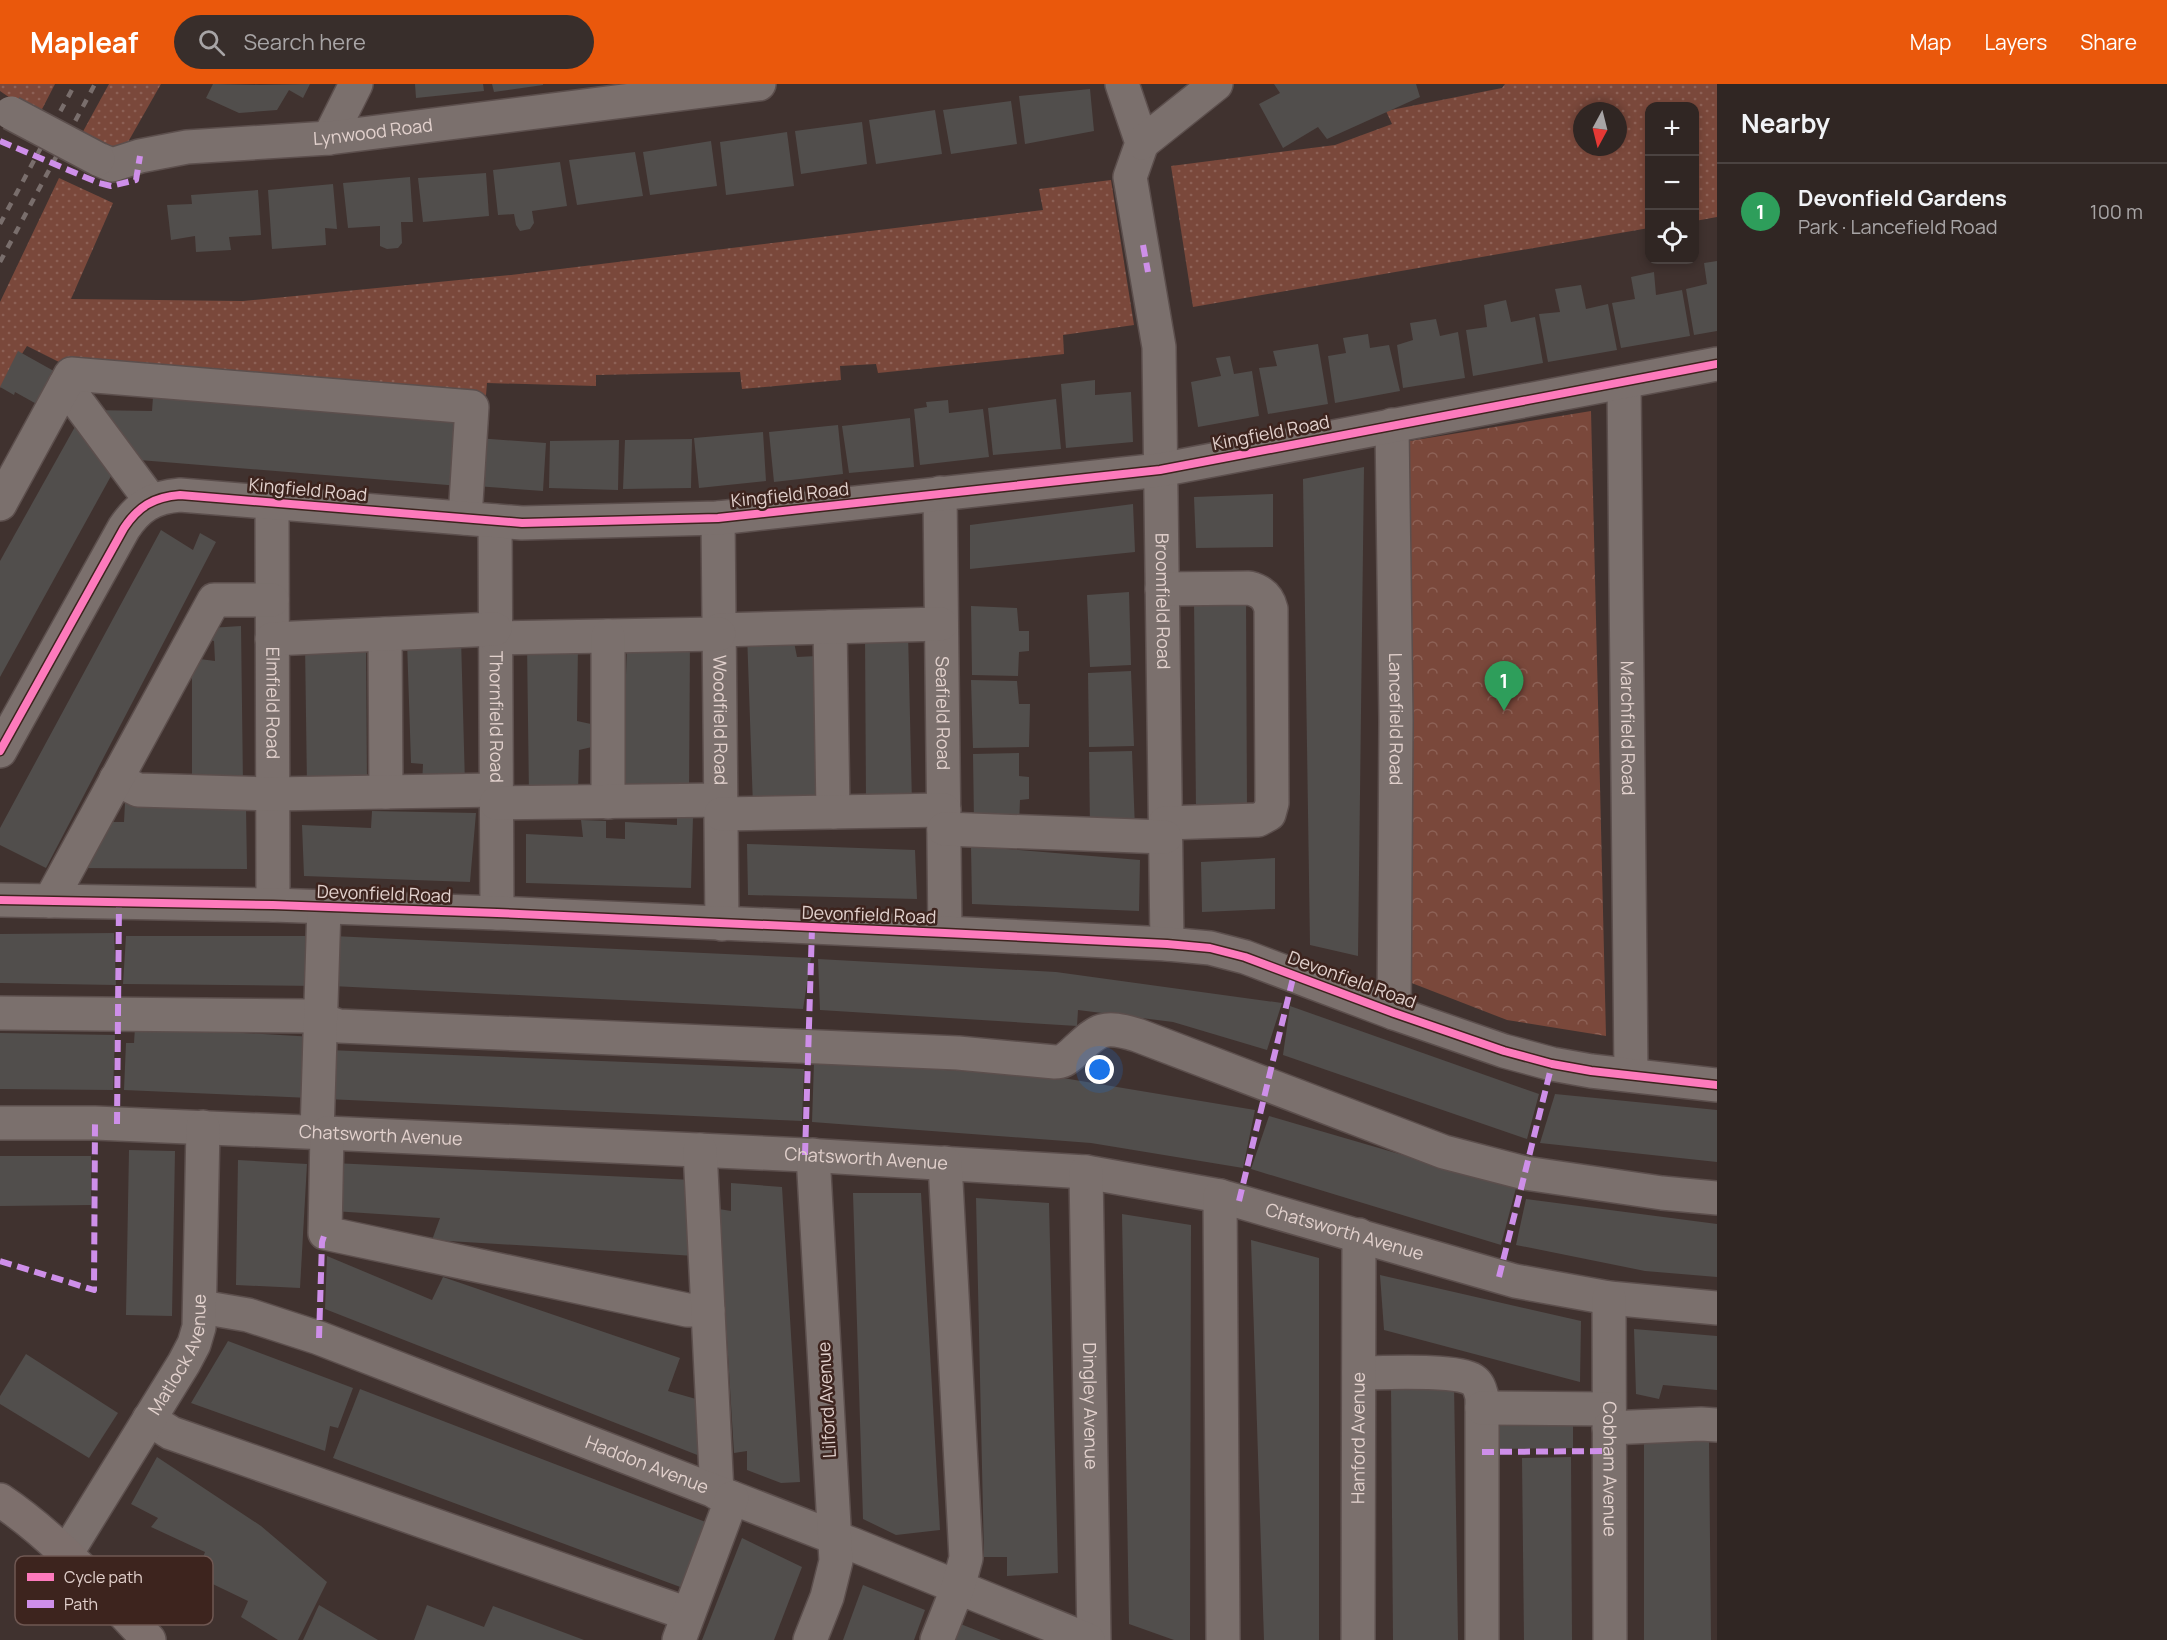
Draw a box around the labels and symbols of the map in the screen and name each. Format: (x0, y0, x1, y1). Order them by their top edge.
north arrow (1573, 102, 1627, 156)
street label: Lynwood Road (312, 112, 434, 150)
street label: Kingfield Road (1210, 409, 1331, 455)
street label: Kingfield Road (248, 472, 368, 506)
street label: Kingfield Road (730, 476, 850, 512)
street label: Broomfield Road (1150, 533, 1176, 670)
street label: Elmfield Road (261, 647, 286, 759)
street label: Thornfield Road (485, 651, 509, 783)
street label: Lancefield Road (1384, 652, 1409, 785)
street label: Woodfield Road (708, 655, 734, 785)
street label: Seafield Road (931, 656, 956, 770)
street label: Marchfield Road (1616, 661, 1641, 795)
pin: 1 (1484, 662, 1524, 711)
street label: Devonfield Road (316, 879, 452, 907)
street label: Devonfield Road (801, 900, 937, 928)
street label: Devonfield Road (1285, 945, 1420, 1013)
your location (1085, 1055, 1114, 1084)
street label: Chatsworth Avenue (298, 1119, 463, 1150)
street label: Chatsworth Avenue (784, 1141, 949, 1175)
street label: Chatsworth Avenue (1263, 1197, 1427, 1265)
street label: Matlock Avenue (142, 1294, 211, 1419)
street label: Lilford Avenue (811, 1341, 841, 1459)
street label: Dingley Avenue (1078, 1342, 1104, 1470)
street label: Hanford Avenue (1345, 1372, 1370, 1504)
street label: Cobham Avenue (1598, 1401, 1623, 1537)
street label: Haddon Avenue (582, 1429, 712, 1499)
legend (15, 1556, 213, 1625)
text: Cycle path (64, 1566, 143, 1588)
text: Path (64, 1593, 98, 1615)

